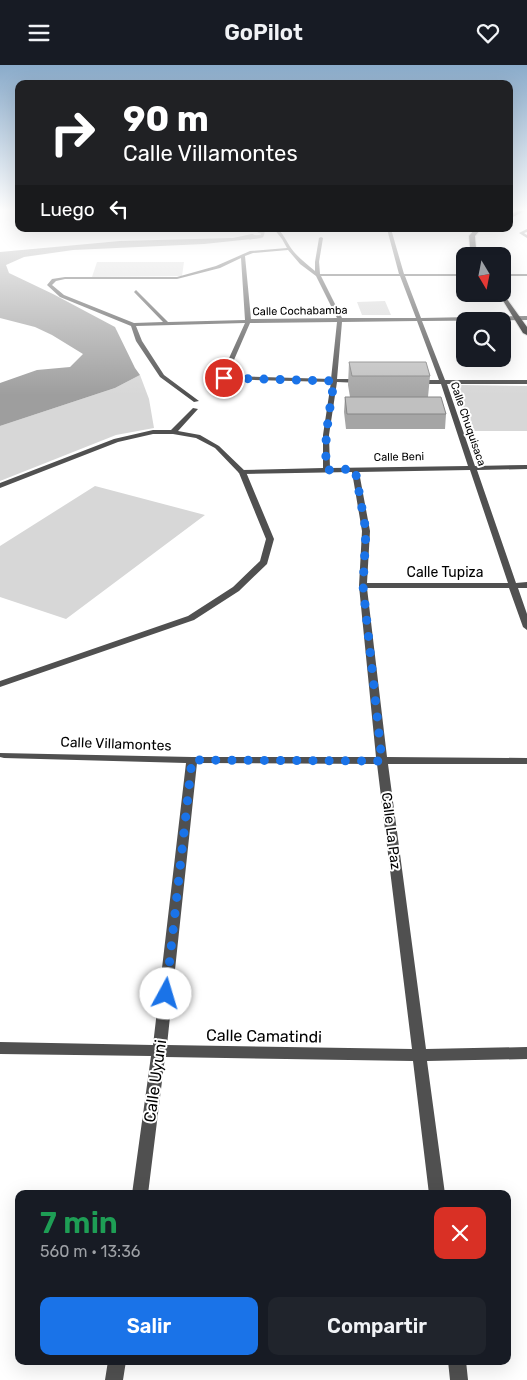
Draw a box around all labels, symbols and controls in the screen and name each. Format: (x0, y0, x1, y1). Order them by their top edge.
icon: menu (25, 19, 53, 47)
text: GoPilot (224, 19, 303, 46)
icon: heart (474, 19, 502, 47)
text: 90 m (123, 98, 209, 140)
icon: right (40, 100, 105, 165)
text: Calle Villamontes (123, 140, 298, 167)
icon: left (105, 195, 133, 223)
text: Luego (40, 198, 95, 221)
north arrow (456, 247, 511, 303)
map controls (456, 247, 511, 367)
street label: Calle Cochabamba (252, 304, 348, 318)
button: search (456, 312, 511, 367)
pin (203, 357, 245, 399)
icon: arrive (210, 364, 238, 392)
street label: Calle Chuquisaca (448, 380, 488, 468)
street label: Calle Beni (374, 450, 424, 464)
street label: Calle Tupiza (407, 564, 483, 581)
street label: Calle Villamontes (60, 734, 172, 754)
street label: Calle La Paz (378, 791, 404, 871)
position arrow (139, 967, 191, 1019)
street label: Calle Camatindi (206, 1025, 322, 1047)
street label: Calle Uyuni (140, 1038, 170, 1124)
text: 7 min (40, 1205, 118, 1241)
button: close (434, 1207, 486, 1259)
text: 560 m · 13:36 (40, 1242, 140, 1261)
button: Salir (40, 1297, 258, 1355)
button: Compartir (268, 1297, 486, 1355)

